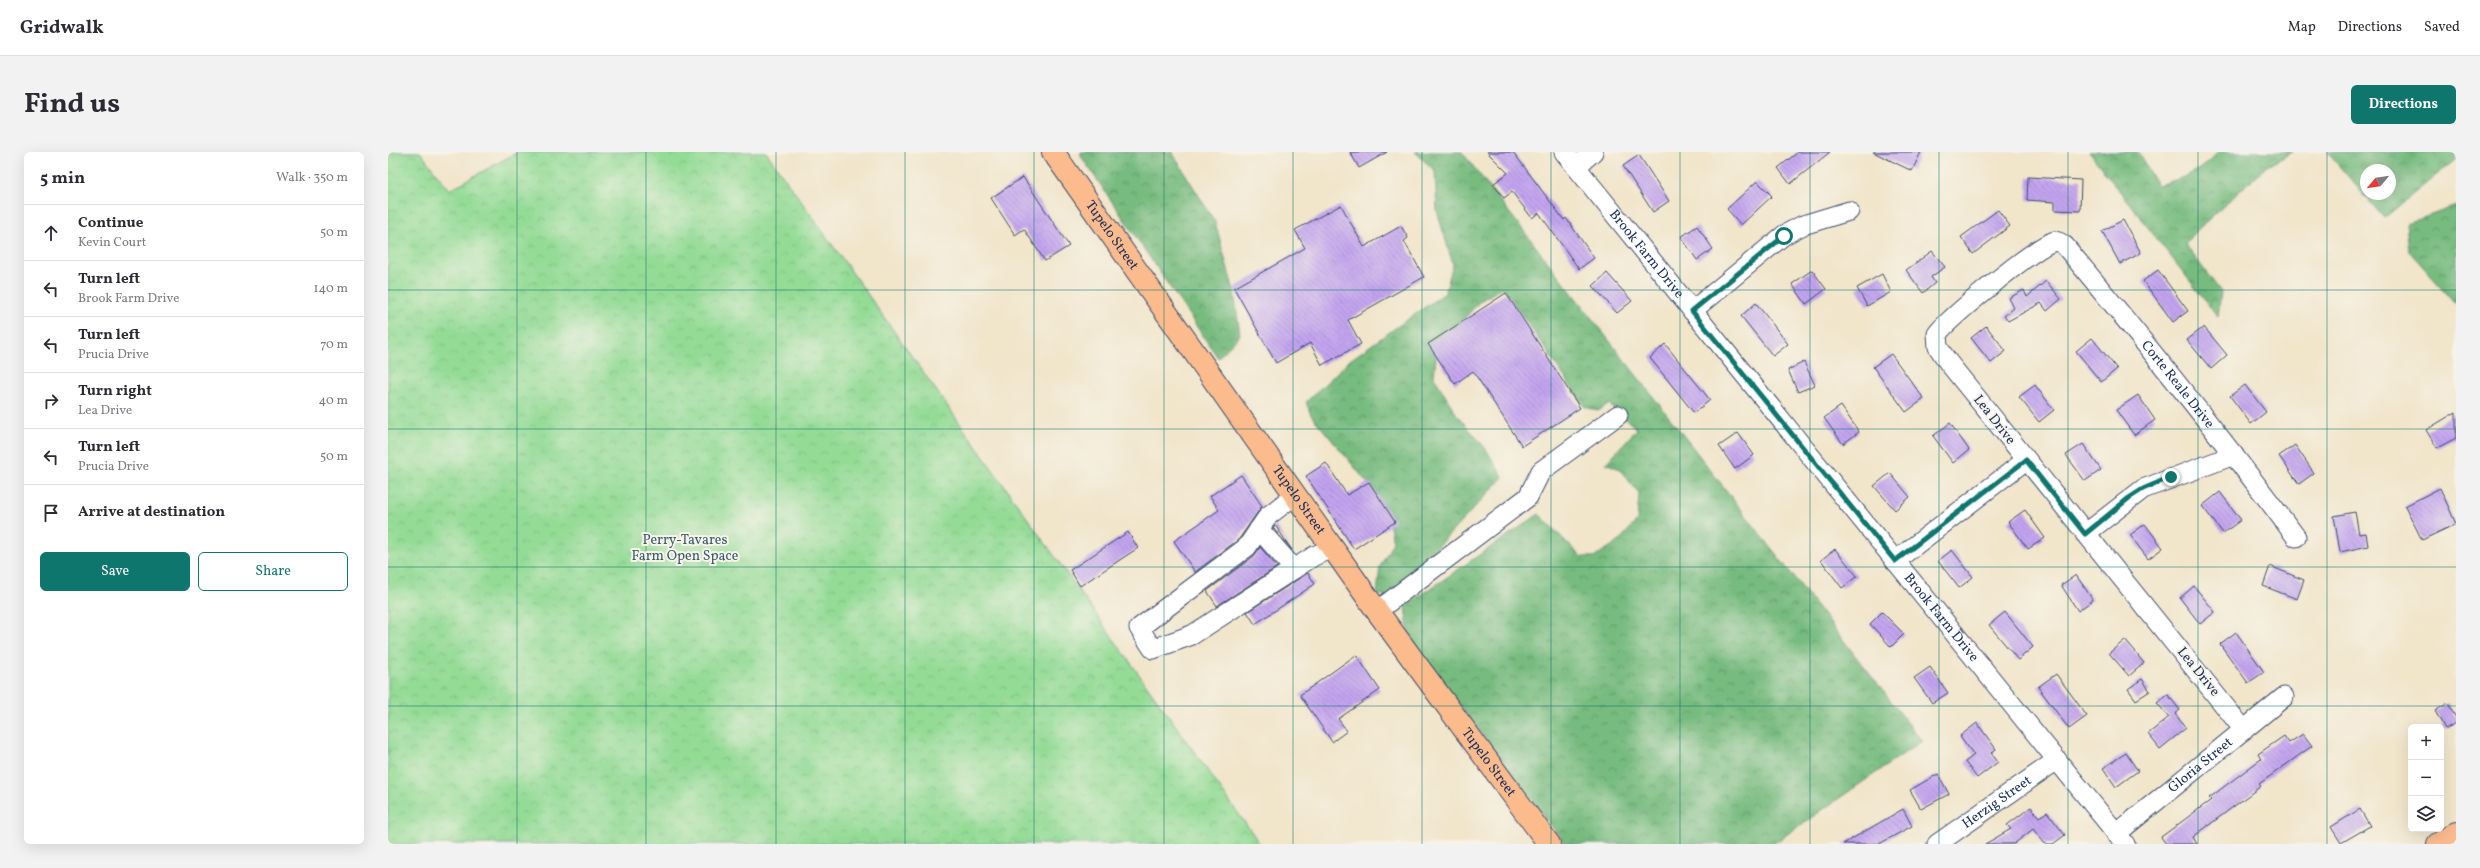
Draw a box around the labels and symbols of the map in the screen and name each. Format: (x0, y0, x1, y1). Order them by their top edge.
north arrow (2360, 164, 2396, 200)
street label: Tupelo Street (1081, 197, 1143, 274)
street label: Brook Farm Drive (1605, 206, 1689, 303)
route start (1775, 227, 1793, 245)
street label: Corte Reale Drive (2137, 336, 2219, 433)
street label: Lea Drive (1969, 391, 2020, 449)
street label: Tupelo Street (1267, 461, 1330, 539)
route end (2162, 468, 2180, 486)
park label: Perry-Tavares Farm Open Space (632, 531, 739, 566)
street label: Brook Farm Drive (1900, 569, 1983, 666)
street label: Lea Drive (2172, 643, 2224, 701)
street label: Tupelo Street (1457, 724, 1521, 801)
street label: Gloria Street (2164, 733, 2237, 797)
street label: Herzig Street (1958, 771, 2035, 833)

